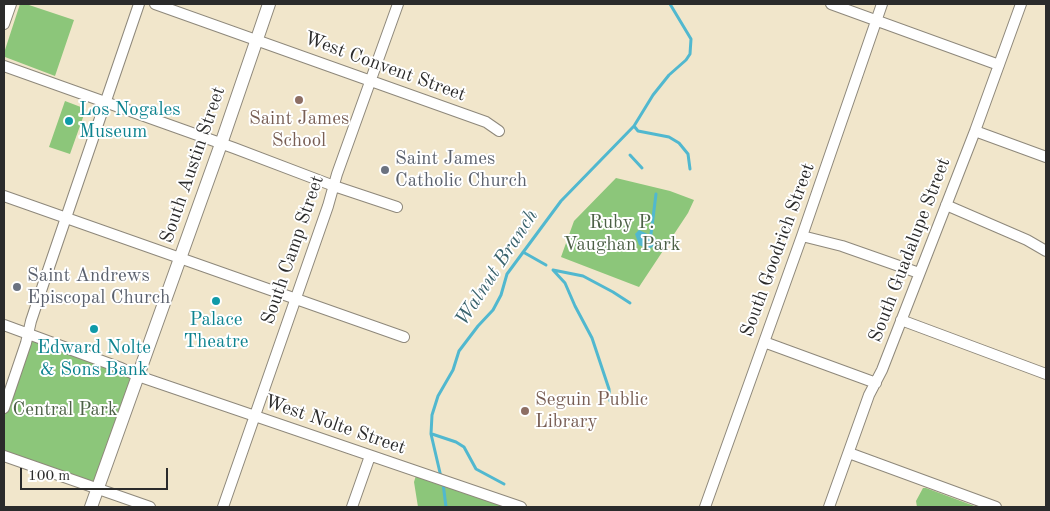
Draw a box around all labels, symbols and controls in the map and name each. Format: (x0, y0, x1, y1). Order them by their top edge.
street label: West Convent Street (301, 27, 469, 107)
street label: South Austin Street (155, 84, 231, 246)
marker: Saint James School (293, 94, 305, 106)
place label: Los Nogales Museum (79, 99, 181, 143)
place label: Saint James School (249, 108, 349, 152)
marker: Los Nogales Museum (63, 115, 75, 127)
place label: Saint James Catholic Church (395, 148, 527, 192)
street label: South Guadalupe Street (864, 155, 956, 345)
street label: South Goodrich Street (736, 160, 820, 340)
marker: Saint James Catholic Church (379, 164, 391, 176)
street label: South Camp Street (257, 172, 329, 328)
water label: Walnut Branch (450, 205, 544, 331)
park label: Ruby P. Vaughan Park (563, 212, 681, 256)
place label: Saint Andrews Episcopal Church (27, 265, 170, 309)
marker: Saint Andrews Episcopal Church (11, 281, 23, 293)
marker: Palace Theatre (210, 295, 222, 307)
place label: Palace Theatre (183, 309, 249, 353)
marker: Edward Nolte & Sons Bank (88, 323, 100, 335)
place label: Edward Nolte & Sons Bank (37, 337, 151, 381)
place label: Seguin Public Library (535, 389, 648, 433)
street label: West Nolte Street (261, 390, 409, 460)
park label: Central Park (12, 399, 118, 421)
marker: Seguin Public Library (519, 405, 531, 417)
scale bar (22, 458, 170, 490)
text: 100 m (28, 469, 70, 484)

